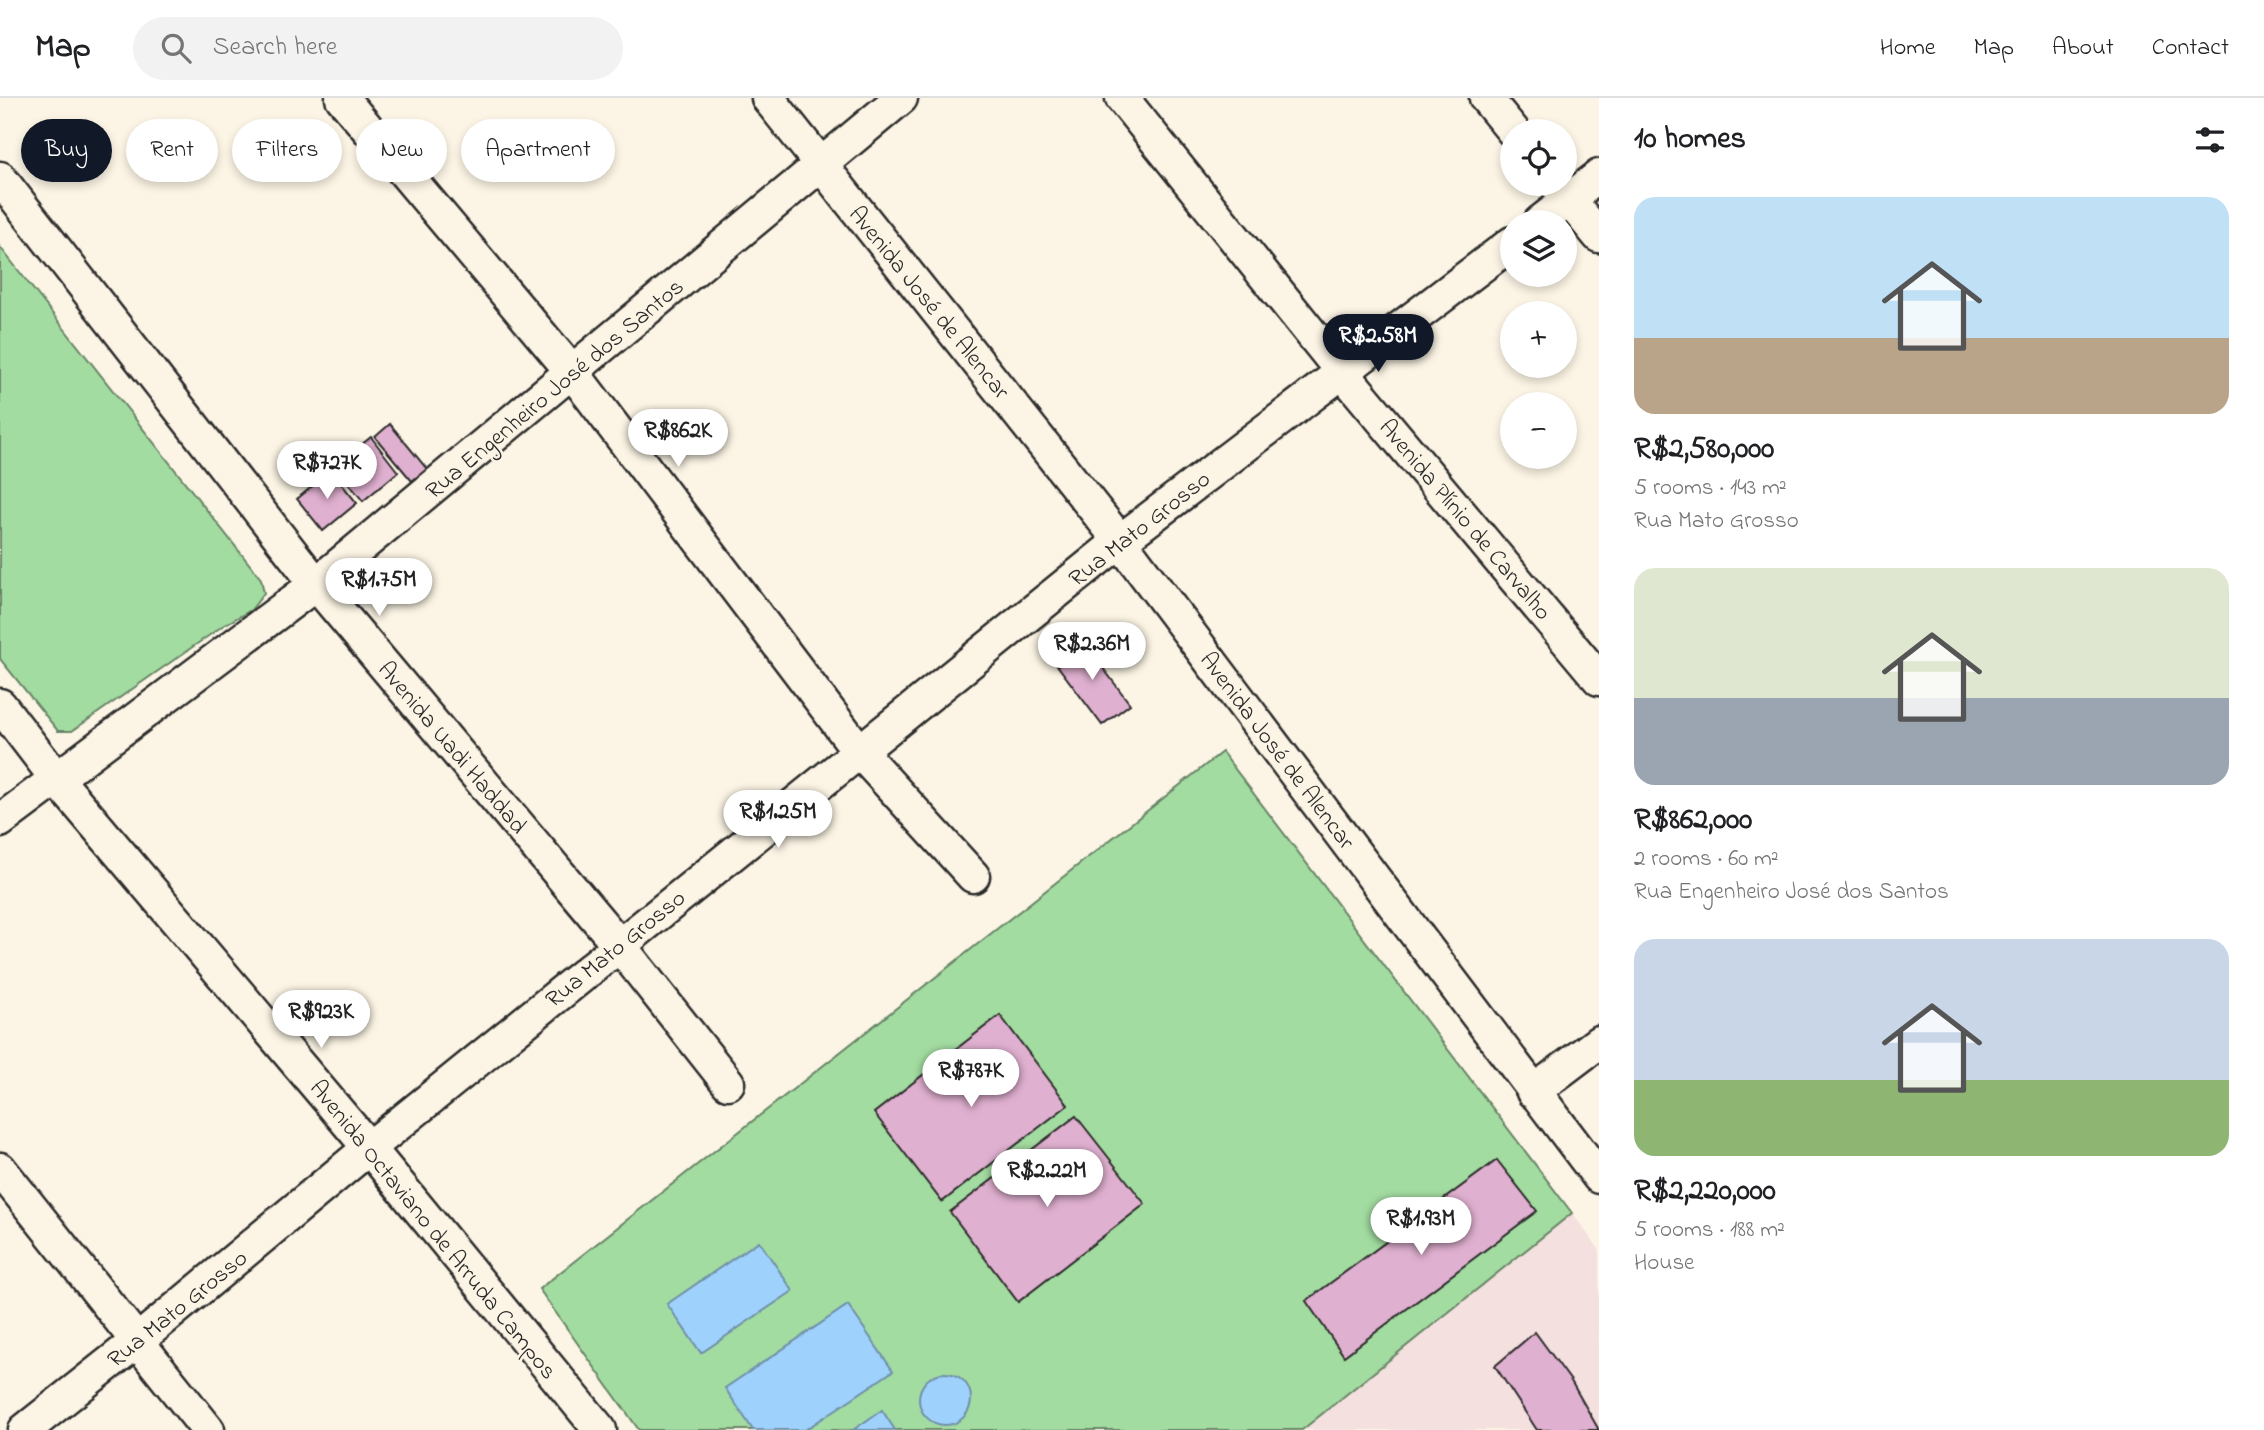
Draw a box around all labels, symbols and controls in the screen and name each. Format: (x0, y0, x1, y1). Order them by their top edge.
search box (133, 17, 623, 80)
text: Map (35, 24, 91, 72)
icon: search (157, 29, 195, 67)
text: Search here (213, 29, 337, 67)
text: Home (1880, 31, 1936, 66)
text: Map (1974, 31, 2014, 66)
text: About (2052, 31, 2114, 66)
text: Contact (2152, 31, 2229, 66)
text: 10 homes (1634, 118, 1746, 162)
chip: Buy (21, 119, 112, 182)
chip: Rent (126, 119, 218, 182)
chip: Filters (232, 119, 342, 182)
chip: New (356, 119, 447, 182)
chip: Apartment (461, 119, 615, 182)
map controls (1500, 119, 1577, 469)
button: locate (1500, 119, 1577, 196)
icon: filters (2191, 121, 2229, 159)
street label: Avenida José de Alencar (839, 199, 1018, 408)
button: layers (1500, 210, 1577, 287)
icon: home (1869, 243, 1995, 369)
street label: Rua Engenheiro José dos Santos (419, 271, 693, 509)
button: + (1500, 301, 1577, 378)
pin: R$2.58M (1313, 314, 1443, 374)
text: R$2.58M (1339, 320, 1417, 353)
button: − (1500, 392, 1577, 469)
pin: R$862K (621, 410, 735, 469)
street label: Avenida Plínio de Carvalho (1369, 412, 1559, 629)
text: R$862K (644, 415, 712, 448)
text: R$2,580,000 (1634, 428, 1774, 472)
pin: R$727K (270, 442, 384, 501)
text: R$727K (293, 447, 361, 480)
street label: Rua Mato Grosso (1062, 463, 1219, 597)
text: 5 rooms · 143 m² (1634, 472, 1787, 505)
text: Rua Mato Grosso (1634, 505, 1799, 538)
pin: R$1.75M (314, 559, 444, 618)
text: R$1.75M (341, 564, 417, 597)
icon: home (1869, 614, 1995, 740)
pin: R$2.36M (1027, 622, 1157, 682)
text: R$2.36M (1054, 628, 1130, 661)
street label: Avenida José de Alencar (1190, 645, 1363, 858)
street label: Avenida Uadi Haddad (368, 654, 534, 843)
pin: R$1.25M (713, 790, 843, 850)
text: R$1.25M (739, 796, 817, 829)
text: R$862,000 (1634, 799, 1752, 843)
text: 2 rooms · 60 m² (1634, 843, 1779, 876)
text: Rua Engenheiro José dos Santos (1634, 876, 1949, 909)
street label: Rua Mato Grosso (539, 882, 694, 1018)
icon: home (1869, 985, 1995, 1111)
pin: R$923K (264, 990, 378, 1050)
text: R$923K (288, 996, 354, 1029)
pin: R$787K (914, 1049, 1028, 1109)
text: R$787K (938, 1055, 1004, 1088)
street label: Avenida Octaviano de Arruda Campos (300, 1073, 564, 1388)
pin: R$2.22M (982, 1150, 1112, 1209)
text: R$2.22M (1007, 1155, 1087, 1188)
text: R$2,220,000 (1634, 1170, 1776, 1214)
pin: R$1.93M (1356, 1198, 1486, 1257)
text: R$1.93M (1386, 1203, 1456, 1236)
text: 5 rooms · 188 m² (1634, 1214, 1785, 1247)
street label: Rua Mato Grosso (101, 1242, 256, 1378)
text: House (1634, 1247, 1694, 1280)

